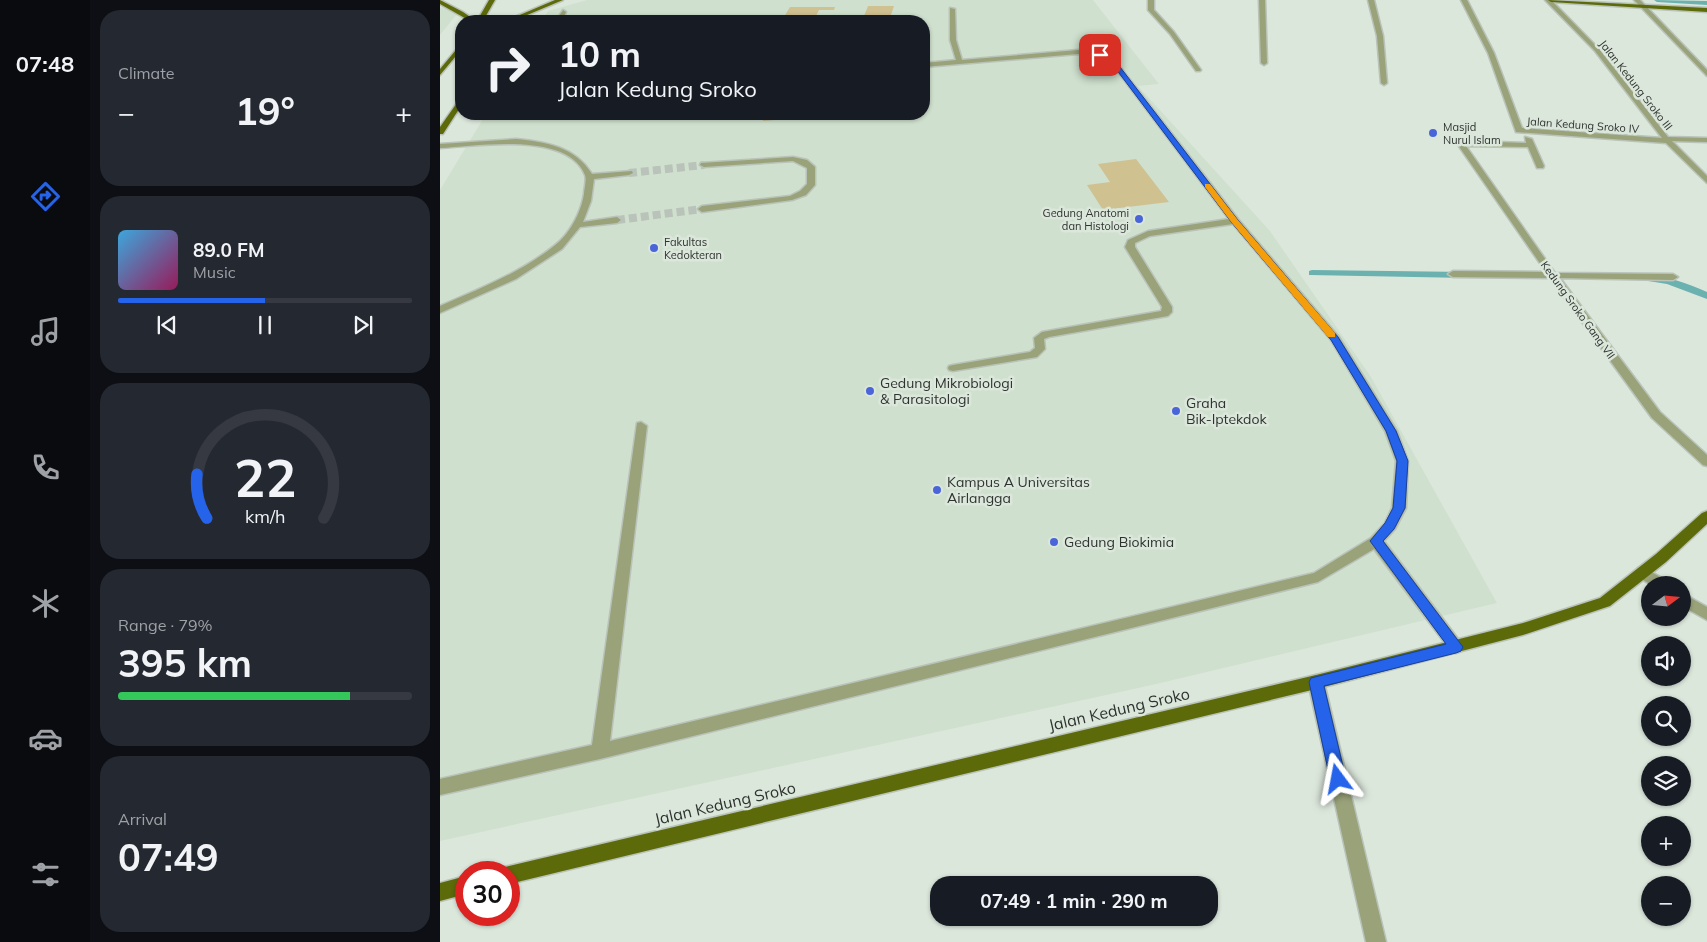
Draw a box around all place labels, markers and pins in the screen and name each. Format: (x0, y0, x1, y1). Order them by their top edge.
pin (1079, 34, 1121, 76)
place label: Masjid Nurul Islam (1443, 120, 1501, 147)
marker: Masjid Nurul Islam (1427, 127, 1439, 139)
place label: Gedung Anatomi dan Histologi (1043, 206, 1129, 233)
marker: Gedung Anatomi dan Histologi (1133, 213, 1145, 225)
place label: Fakultas Kedokteran (664, 235, 722, 262)
marker: Fakultas Kedokteran (648, 242, 660, 254)
place label: Gedung Mikrobiologi & Parasitologi (880, 374, 1013, 408)
marker: Gedung Mikrobiologi & Parasitologi (864, 385, 876, 397)
place label: Graha Bik-Iptekdok (1186, 394, 1267, 428)
marker: Graha Bik-Iptekdok (1170, 405, 1182, 417)
place label: Kampus A Universitas Airlangga (947, 473, 1090, 507)
marker: Kampus A Universitas Airlangga (931, 484, 943, 496)
place label: Gedung Biokimia (1064, 533, 1174, 551)
marker: Gedung Biokimia (1048, 536, 1060, 548)

